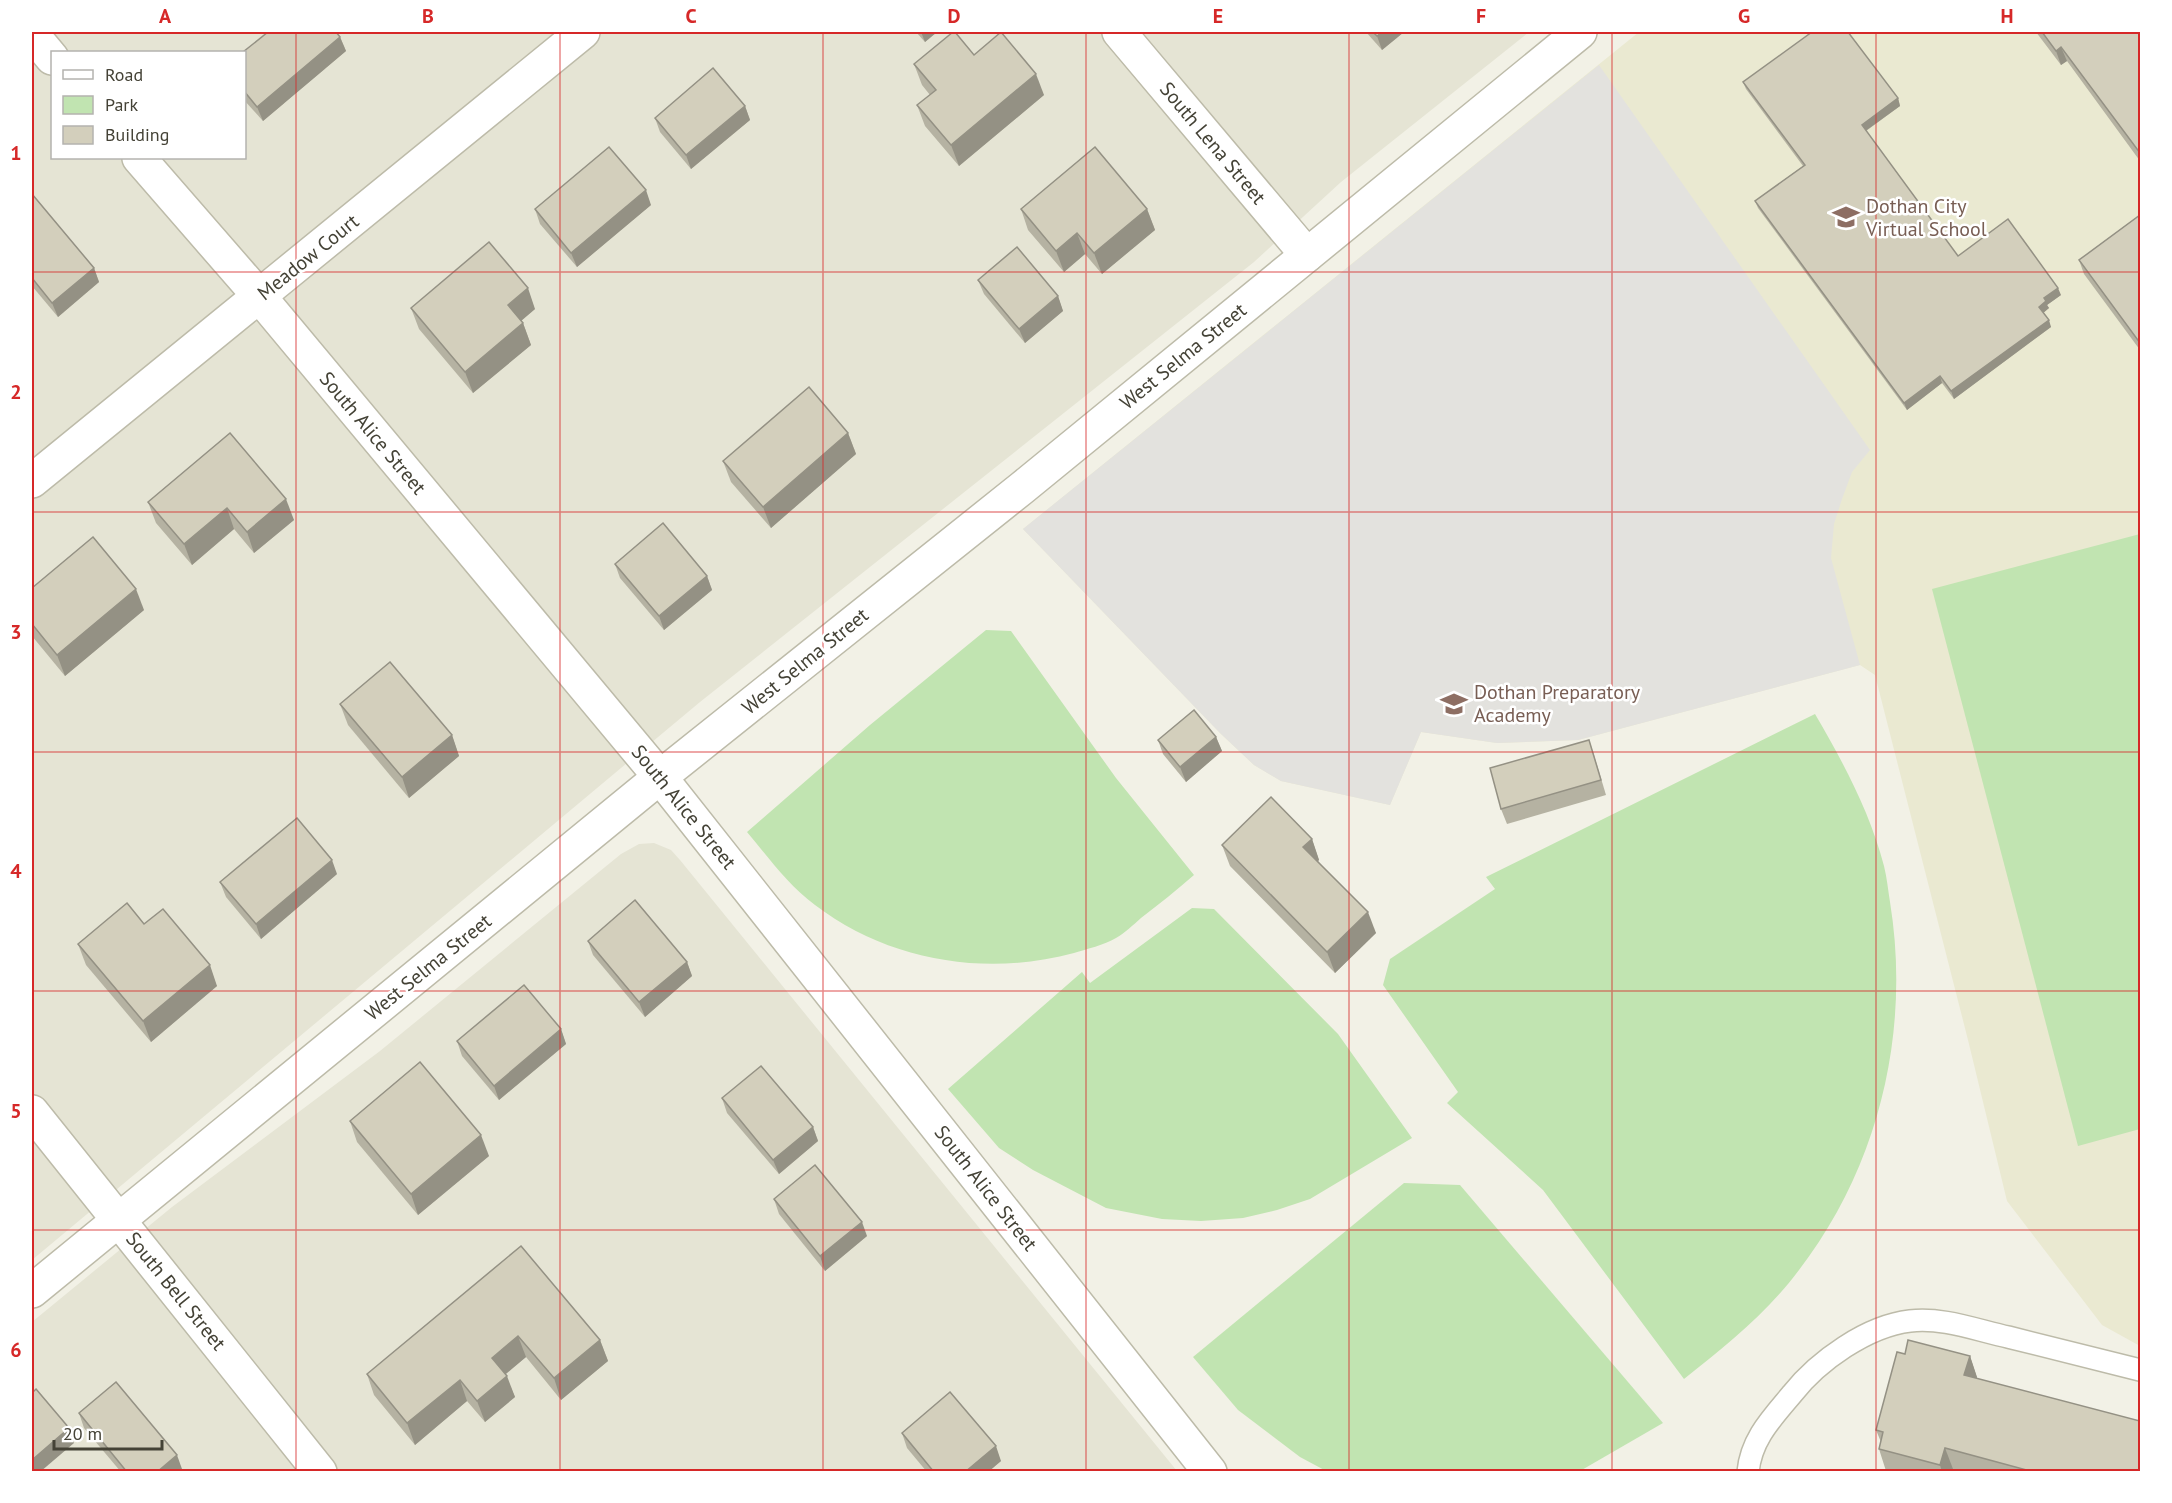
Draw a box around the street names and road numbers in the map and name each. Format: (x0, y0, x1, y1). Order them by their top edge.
street label: South Lena Street (1154, 77, 1272, 210)
street label: Meadow Court (252, 208, 364, 306)
street label: West Selma Street (1114, 297, 1252, 415)
street label: South Alice Street (314, 366, 432, 500)
street label: West Selma Street (736, 602, 874, 720)
street label: South Alice Street (626, 740, 742, 875)
street label: West Selma Street (359, 908, 497, 1026)
street label: South Alice Street (929, 1120, 1043, 1256)
street label: South Bell Street (120, 1226, 232, 1356)

